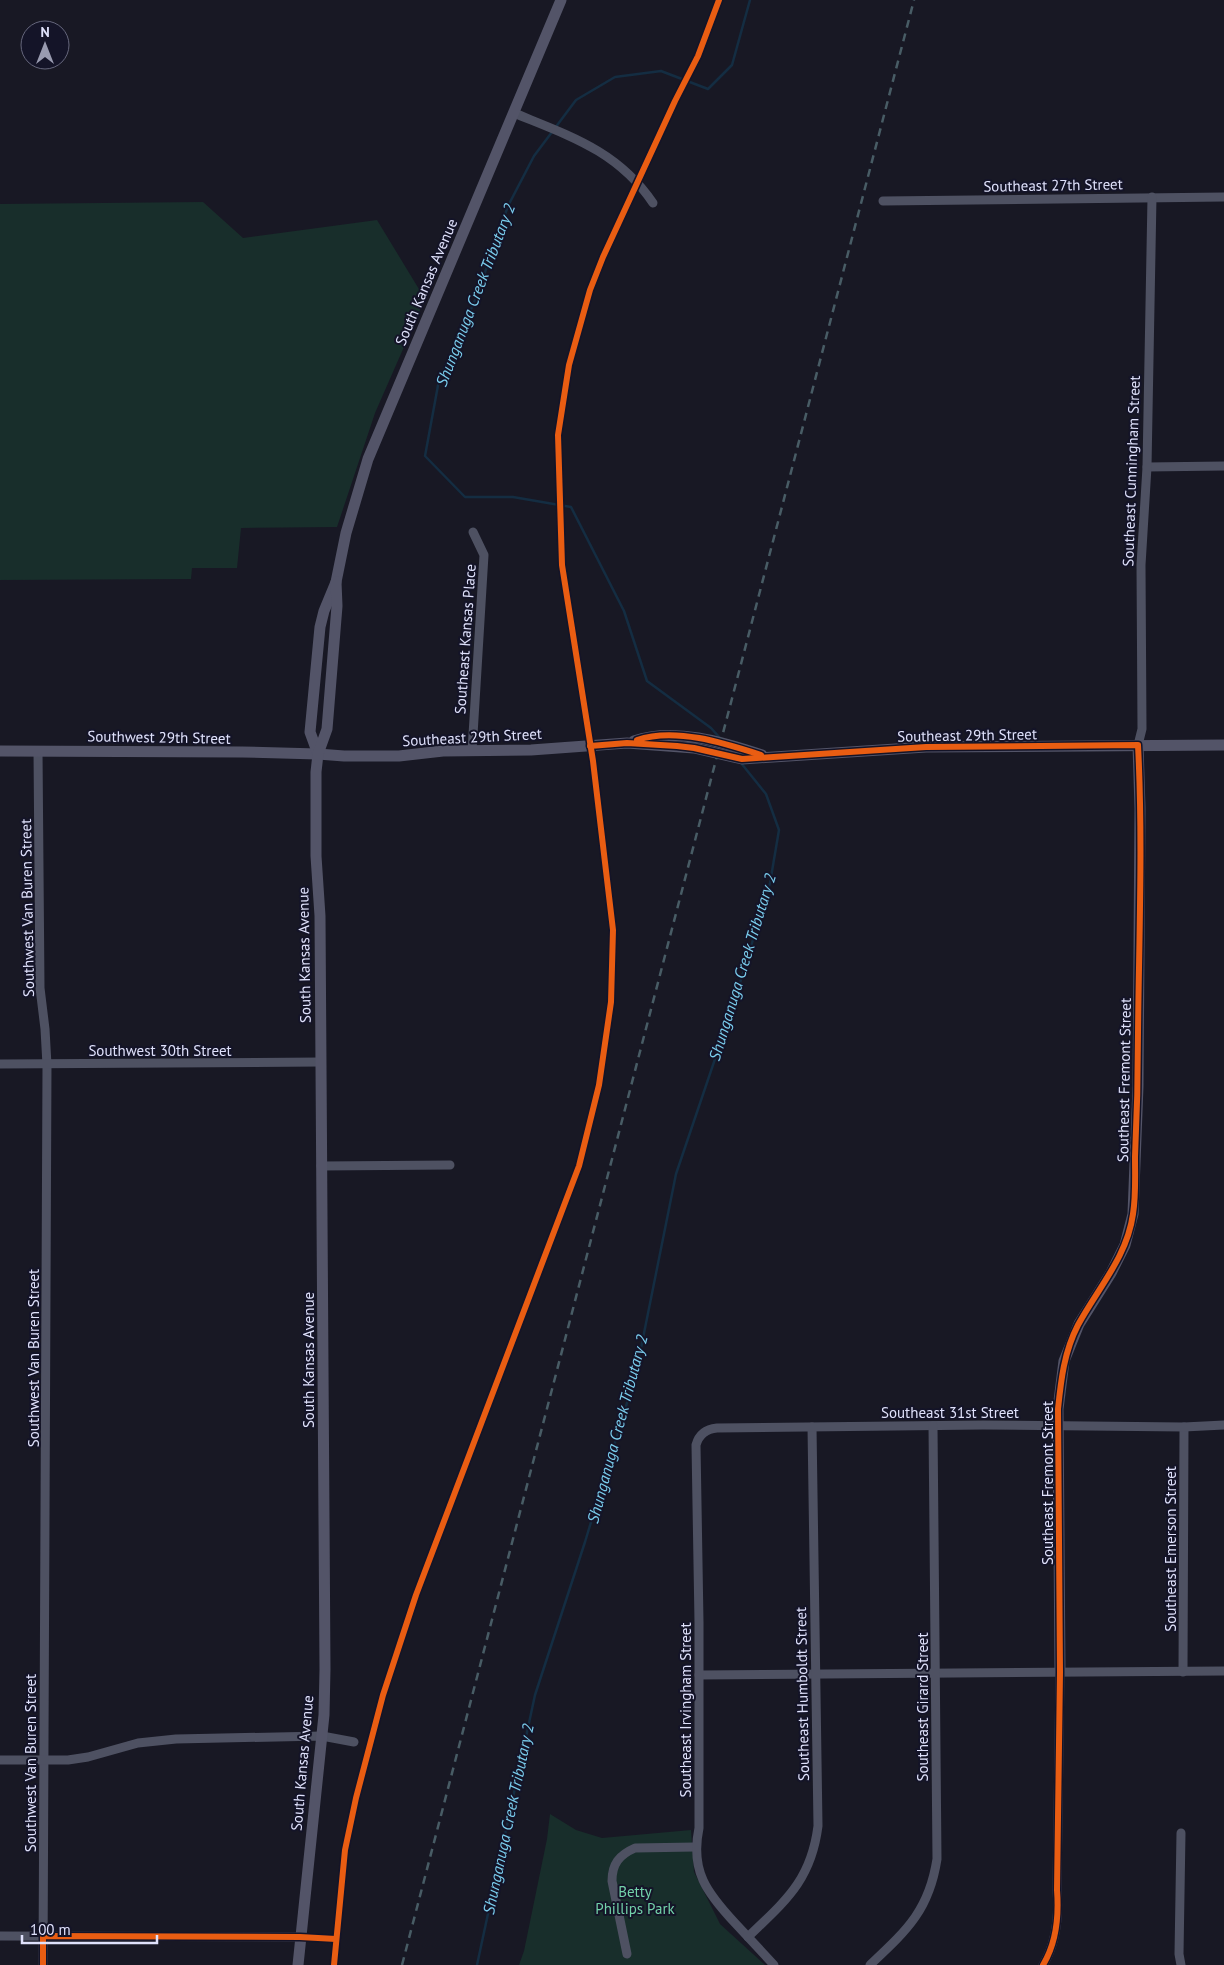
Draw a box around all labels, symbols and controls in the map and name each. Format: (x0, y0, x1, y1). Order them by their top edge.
north arrow (20, 20, 70, 70)
text: N (40, 23, 50, 41)
street label: Southeast 27th Street (983, 174, 1123, 196)
water label: Shunganuga Creek Tributary 2 (431, 200, 519, 389)
street label: South Kansas Avenue (391, 216, 461, 348)
street label: Southeast Cunningham Street (1118, 375, 1144, 567)
street label: Southeast Kansas Place (450, 563, 480, 715)
street label: Southeast 29th Street (402, 724, 542, 750)
street label: Southeast 29th Street (897, 724, 1037, 746)
street label: Southwest 29th Street (87, 726, 231, 748)
street label: Southwest Van Buren Street (16, 819, 38, 997)
water label: Shunganuga Creek Tributary 2 (704, 871, 780, 1063)
street label: South Kansas Avenue (293, 887, 315, 1023)
street label: Southeast Fremont Street (1113, 998, 1135, 1162)
street label: Southwest 30th Street (88, 1041, 232, 1060)
street label: Southwest Van Buren Street (24, 1269, 43, 1447)
street label: South Kansas Avenue (299, 1292, 318, 1428)
water label: Shunganuga Creek Tributary 2 (582, 1332, 652, 1525)
street label: Southeast Fremont Street (1038, 1401, 1057, 1565)
street label: Southeast 31st Street (881, 1403, 1019, 1422)
street label: Southeast Emerson Street (1161, 1466, 1180, 1632)
street label: Southeast Humboldt Street (791, 1607, 813, 1781)
street label: Southeast Irvingham Street (676, 1623, 695, 1797)
street label: Southeast Girard Street (913, 1632, 932, 1782)
street label: Southwest Van Buren Street (21, 1674, 40, 1852)
street label: South Kansas Avenue (287, 1694, 317, 1832)
water label: Shunganuga Creek Tributary 2 (478, 1721, 538, 1916)
park label: Betty Phillips Park (595, 1882, 676, 1918)
scale bar (22, 1912, 158, 1944)
text: 100 m (30, 1920, 71, 1939)

